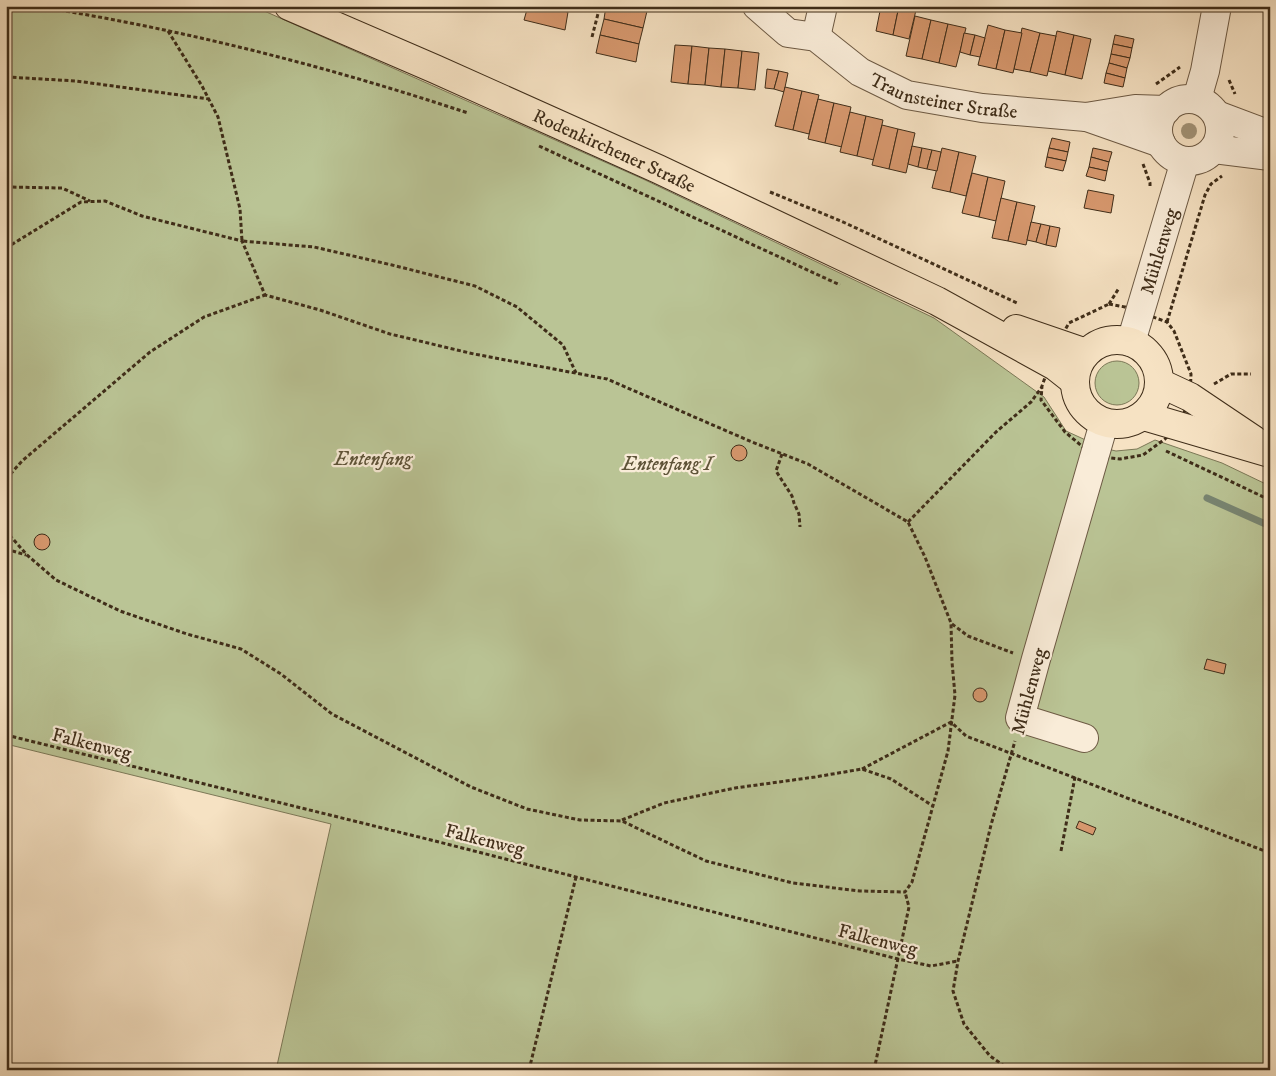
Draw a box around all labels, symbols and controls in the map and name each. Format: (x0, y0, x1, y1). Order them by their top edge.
street label: Traunsteiner Straße (866, 69, 1019, 124)
street label: Rodenkirchener Straße (529, 104, 699, 198)
street label: Mühlenweg (1136, 205, 1184, 297)
park label: Entenfang (333, 448, 413, 471)
park label: Entenfang I (621, 453, 715, 476)
street label: Mühlenweg (1007, 645, 1052, 737)
street label: Falkenweg (50, 723, 134, 766)
street label: Falkenweg (443, 819, 527, 862)
street label: Falkenweg (836, 919, 920, 962)

